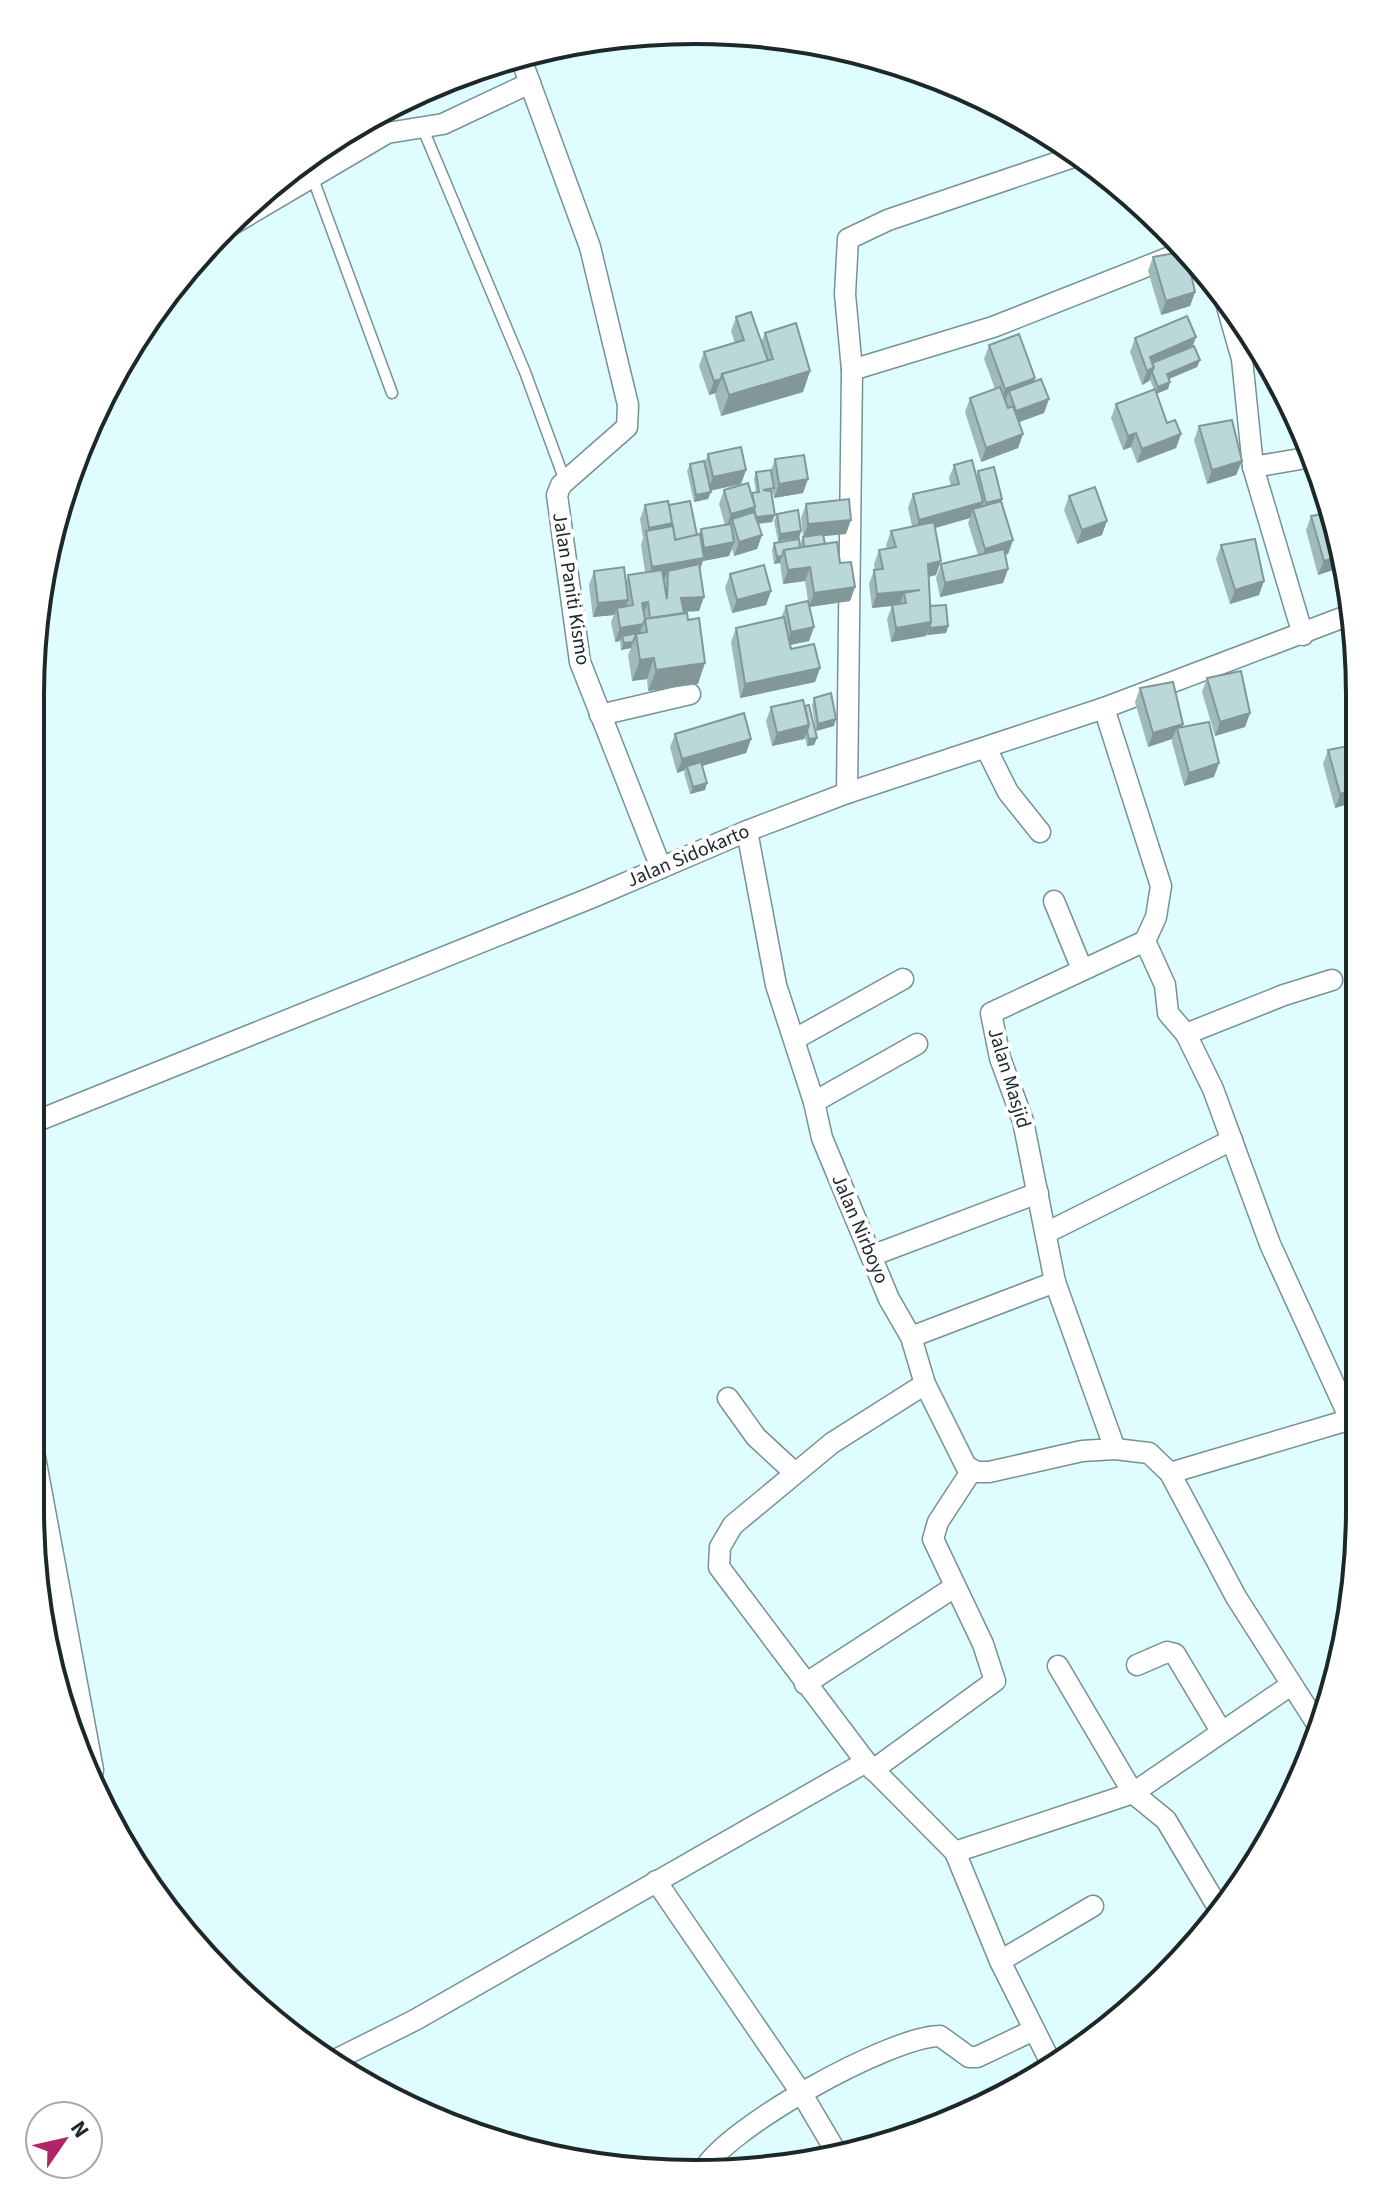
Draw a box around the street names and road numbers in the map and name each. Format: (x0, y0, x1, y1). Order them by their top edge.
street label: Jalan Paniti Kismo (545, 511, 597, 667)
street label: Jalan Sidokarto (622, 817, 754, 895)
street label: Jalan Masjid (980, 1024, 1038, 1132)
street label: Jalan Nirboyo (824, 1170, 896, 1288)

